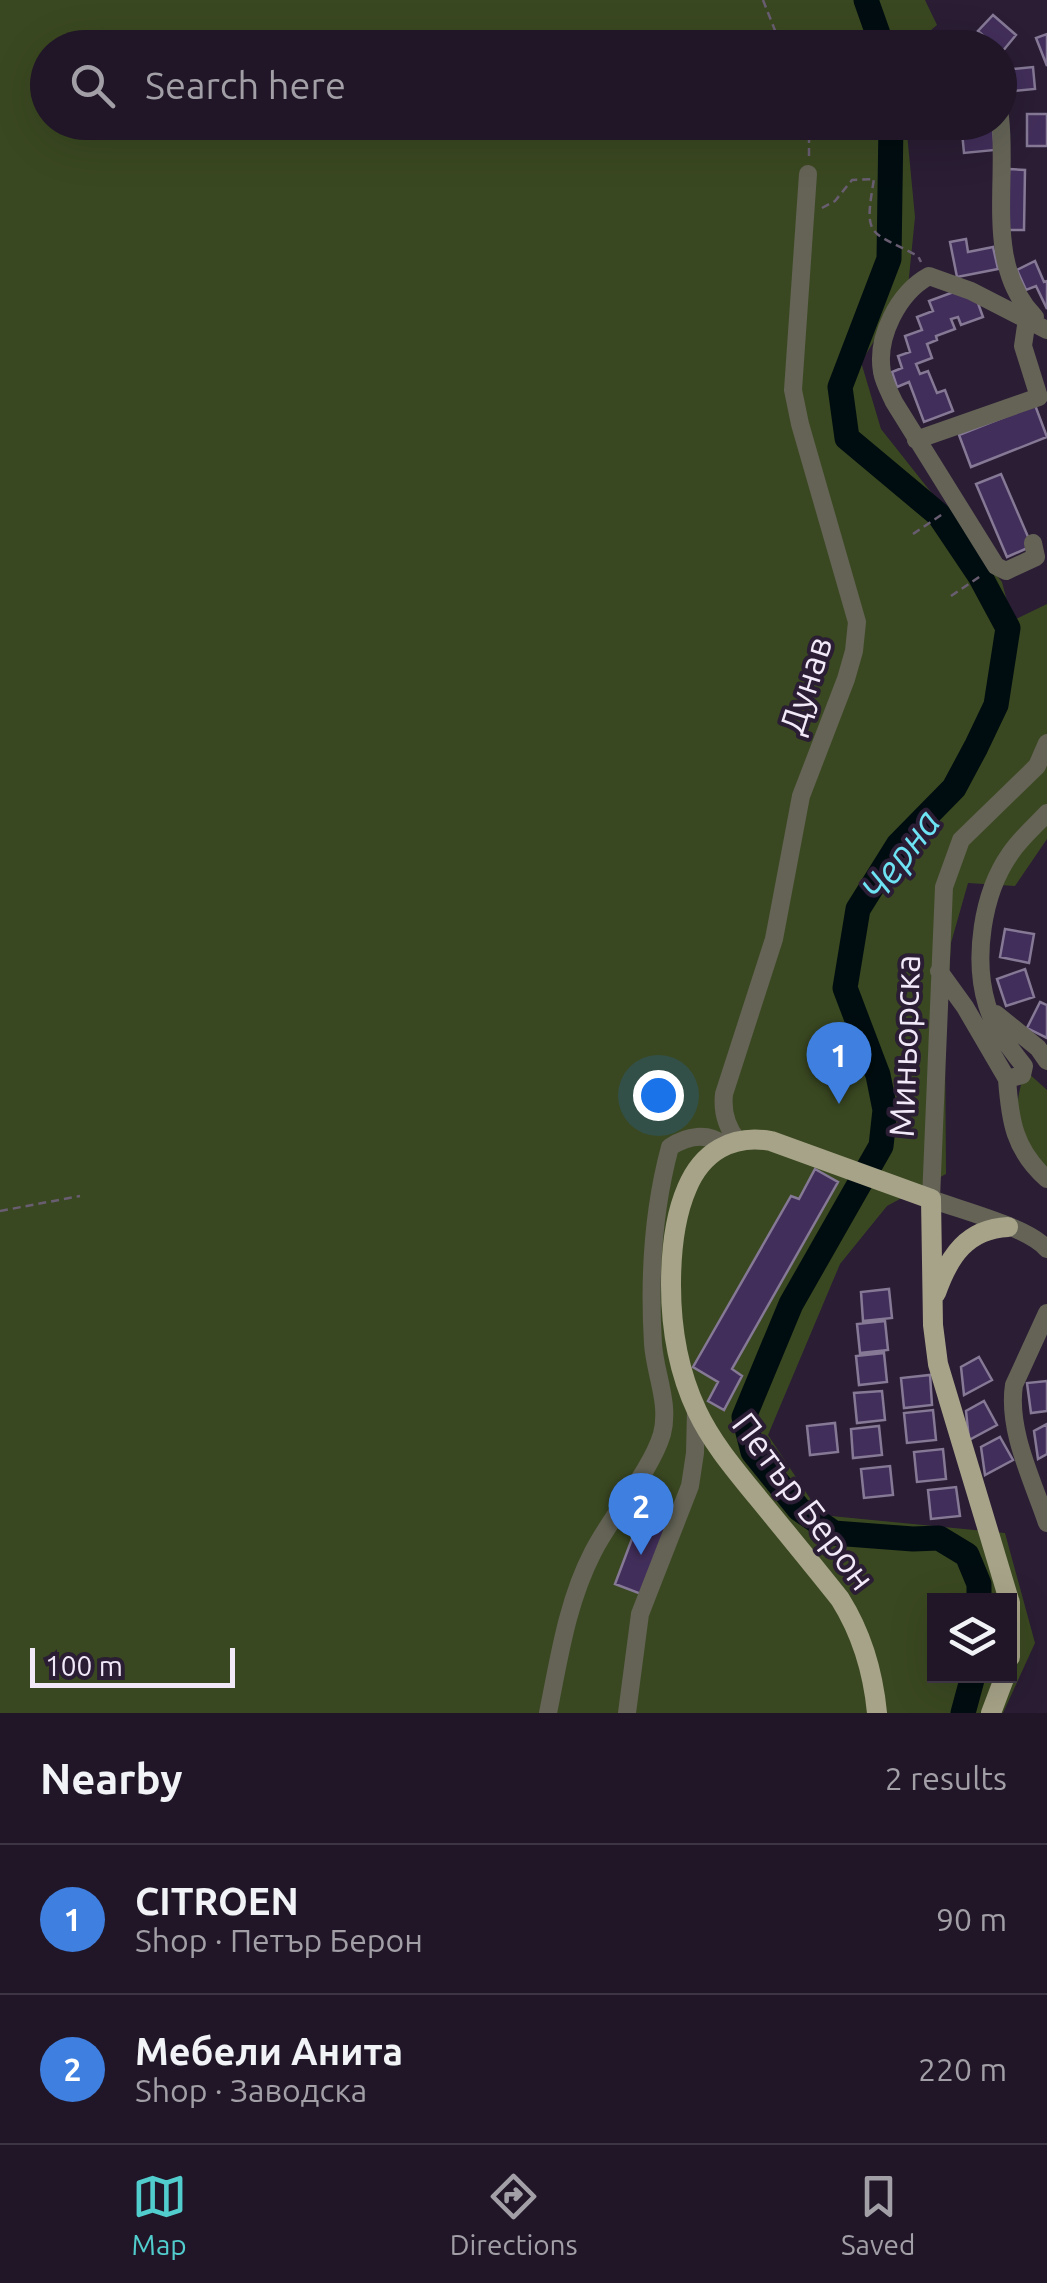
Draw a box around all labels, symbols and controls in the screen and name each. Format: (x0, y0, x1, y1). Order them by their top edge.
search box (30, 30, 1017, 140)
icon: search (65, 58, 120, 113)
text: Search here (145, 64, 346, 106)
street label: Дунав (771, 631, 839, 739)
water label: Черна (852, 801, 948, 909)
street label: Миньорска (881, 954, 927, 1138)
pin: 1 (806, 1022, 872, 1104)
your location (633, 1070, 684, 1121)
street label: Петър Берон (725, 1405, 883, 1597)
pin: 2 (608, 1472, 674, 1555)
map controls (927, 1593, 1017, 1683)
button: layers (927, 1593, 1017, 1683)
scale bar (30, 1643, 235, 1688)
text: 100 m (45, 1650, 123, 1681)
text: Nearby (40, 1755, 183, 1802)
text: 2 results (885, 1760, 1007, 1796)
text: CITROEN (135, 1880, 299, 1922)
text: 1 (63, 1901, 82, 1937)
text: 90 m (936, 1901, 1007, 1937)
text: Shop · Петър Берон (135, 1922, 423, 1958)
text: Мебели Анита (135, 2030, 403, 2072)
text: 2 (63, 2051, 82, 2087)
text: 220 m (918, 2051, 1007, 2087)
text: Shop · Заводска (135, 2072, 367, 2108)
tab: Map (132, 2169, 187, 2260)
tab: Directions (450, 2169, 578, 2260)
tab: Saved (841, 2169, 915, 2260)

